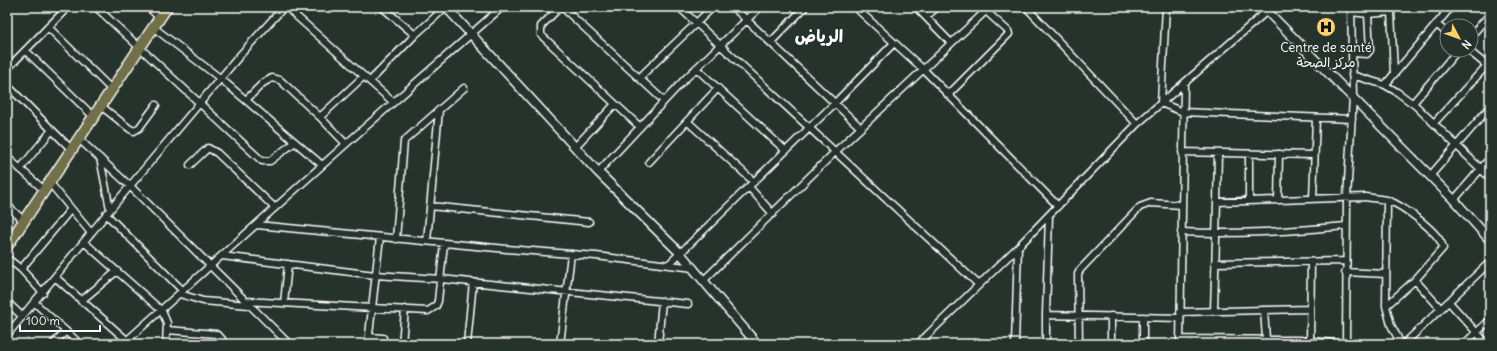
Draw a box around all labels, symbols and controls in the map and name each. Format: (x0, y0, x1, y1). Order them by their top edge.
hospital icon: Centre de santé مركز الصحة (1315, 16, 1337, 38)
north arrow (1439, 18, 1479, 58)
district label: الرياض (795, 25, 843, 47)
text: N (1459, 37, 1474, 52)
place label: Centre de santé مركز الصحة (1280, 39, 1372, 71)
scale bar (20, 307, 100, 333)
text: 100 m (26, 313, 60, 328)

